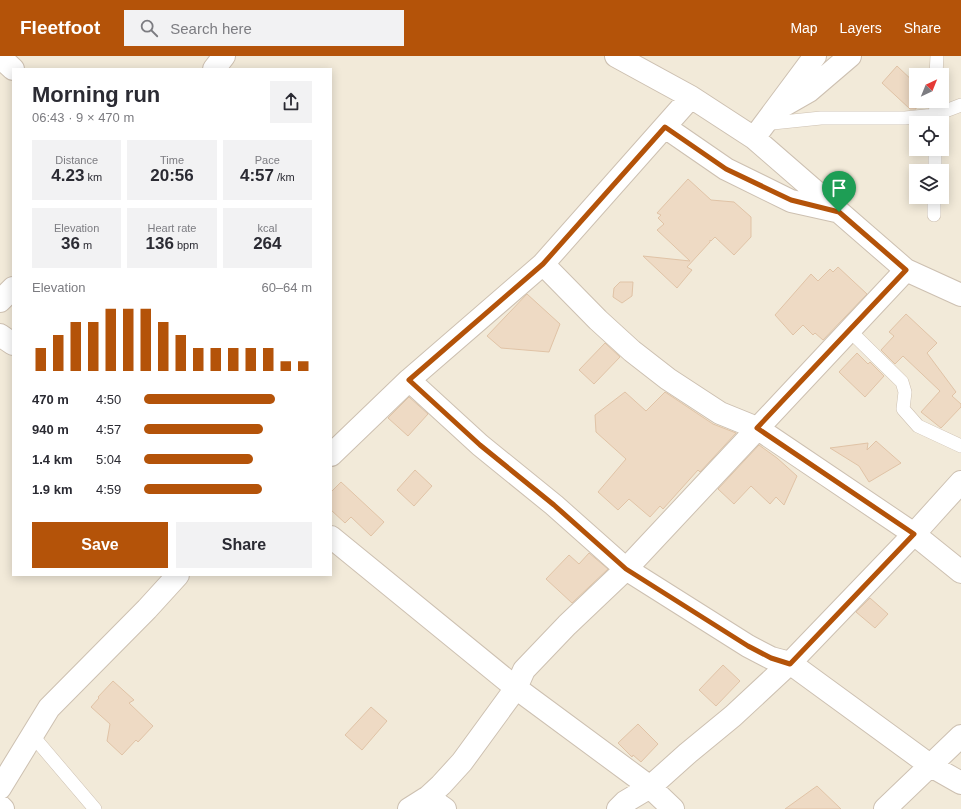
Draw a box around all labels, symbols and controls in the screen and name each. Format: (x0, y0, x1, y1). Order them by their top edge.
search box (124, 10, 404, 46)
text: Fleetfoot (20, 17, 100, 38)
icon: search (138, 17, 160, 39)
text: Search here (170, 20, 252, 37)
text: Map (790, 20, 818, 36)
text: Layers (840, 20, 882, 36)
text: Share (904, 20, 941, 36)
north arrow (909, 68, 949, 108)
map controls (909, 68, 949, 204)
button: share (270, 81, 312, 123)
text: Morning run (32, 82, 160, 107)
text: 06:43 · 9 × 470 m (32, 110, 134, 125)
button: locate (909, 116, 949, 156)
text: Distance (55, 154, 98, 166)
text: Time (160, 154, 184, 166)
text: Pace (255, 154, 280, 166)
button: layers (909, 164, 949, 204)
text: 4.23 (51, 166, 84, 185)
text: 20:56 (150, 166, 194, 185)
text: 4:57 (240, 166, 274, 185)
text: km (84, 171, 102, 183)
text: /km (274, 171, 295, 183)
pin (822, 171, 856, 212)
icon: arrive (828, 177, 850, 199)
text: Elevation (54, 222, 99, 234)
text: Heart rate (148, 222, 196, 234)
text: kcal (258, 222, 277, 234)
text: 36 (61, 234, 80, 253)
text: 136 (146, 234, 174, 253)
text: 264 (253, 234, 282, 253)
text: m (80, 239, 92, 251)
text: bpm (174, 239, 198, 251)
text: Elevation (32, 280, 85, 295)
text: 60–64 m (261, 280, 312, 295)
text: 470 m (32, 392, 69, 407)
text: 4:50 (96, 392, 121, 407)
text: 940 m (32, 422, 69, 437)
text: 4:57 (96, 422, 121, 437)
text: 1.4 km (32, 452, 72, 467)
text: 5:04 (96, 452, 121, 467)
text: 1.9 km (32, 482, 72, 497)
text: 4:59 (96, 482, 121, 497)
button: Save (32, 522, 168, 568)
button: Share (176, 522, 312, 568)

